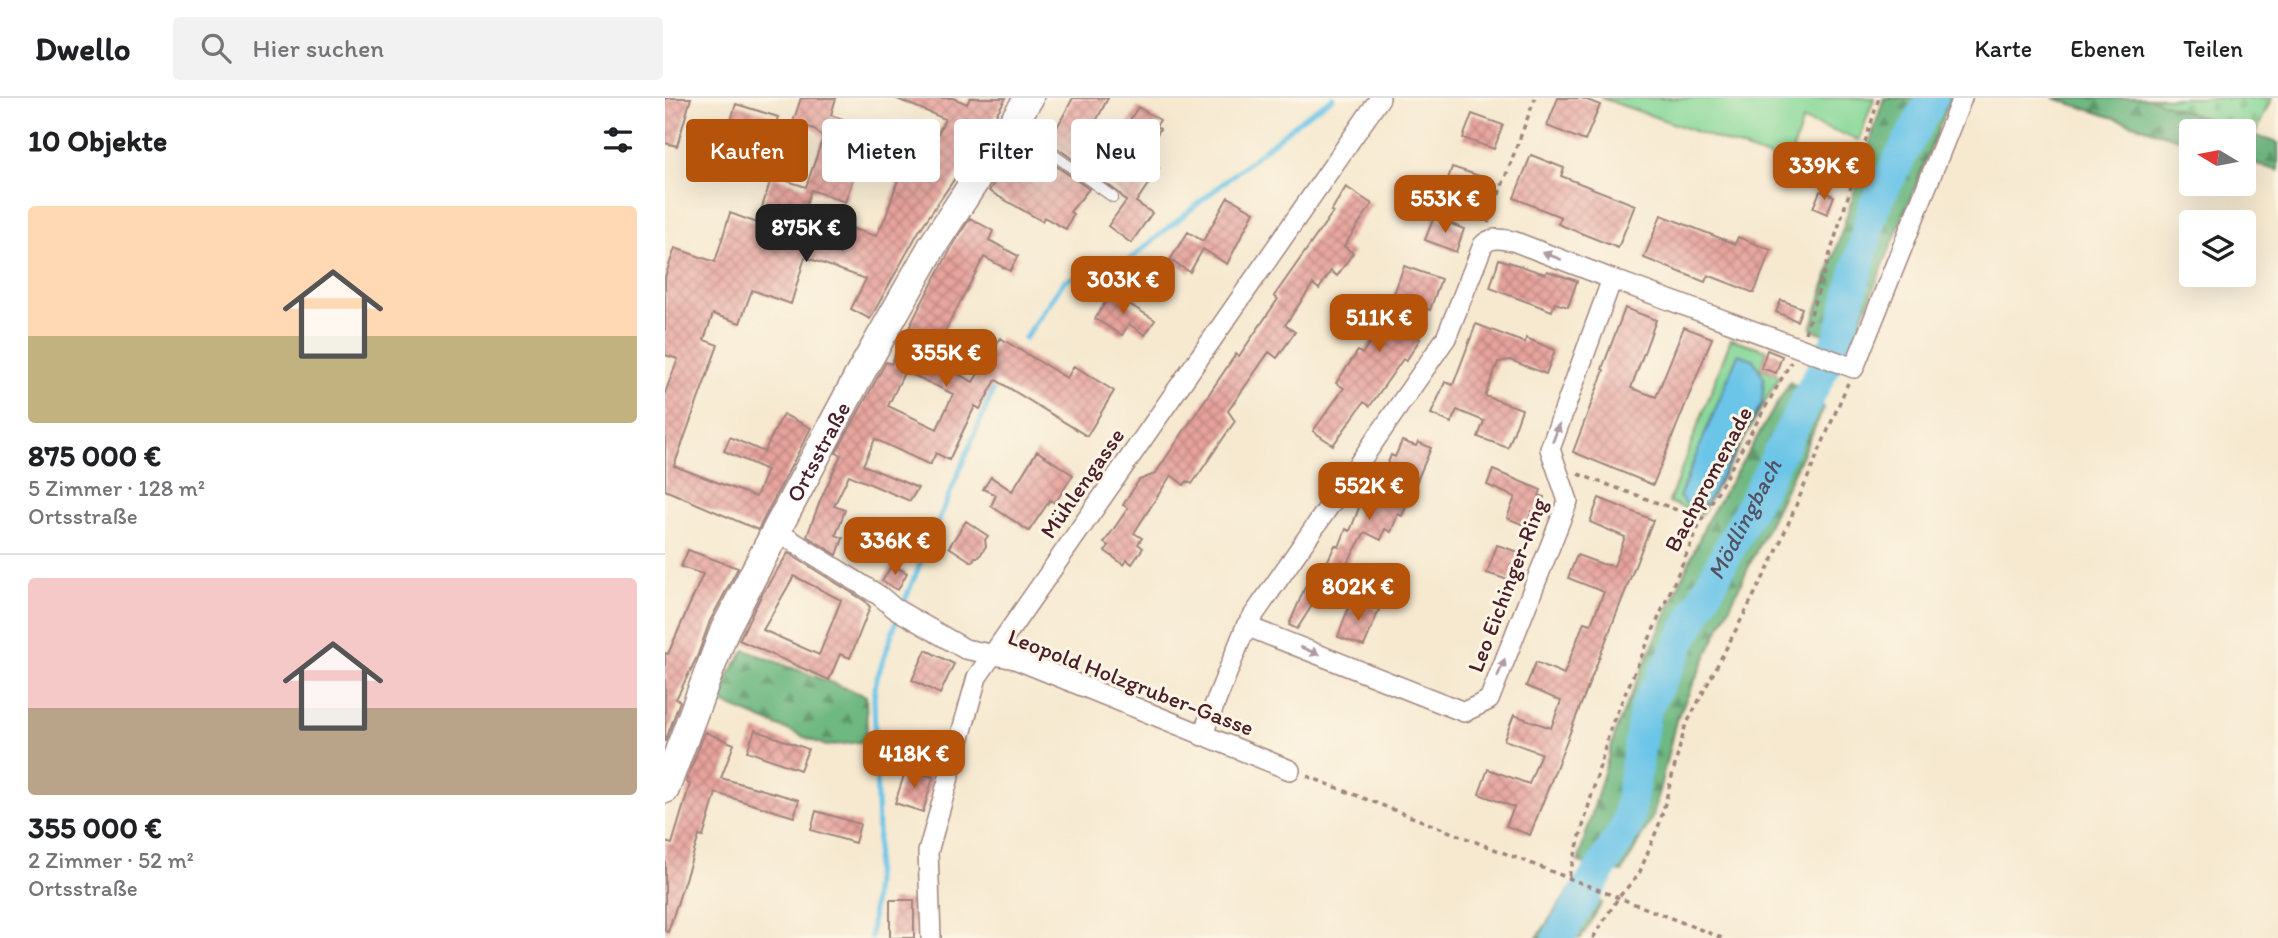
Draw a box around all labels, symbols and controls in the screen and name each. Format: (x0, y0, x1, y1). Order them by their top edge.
search box (173, 17, 663, 80)
text: Dwello (35, 29, 131, 68)
icon: search (197, 29, 235, 67)
text: Hier suchen (253, 32, 384, 64)
text: Karte (1974, 34, 2032, 63)
text: Ebenen (2070, 34, 2145, 63)
text: Teilen (2183, 34, 2243, 63)
chip: Kaufen (686, 119, 808, 182)
chip: Mieten (822, 119, 940, 182)
chip: Filter (954, 119, 1057, 182)
chip: Neu (1071, 119, 1160, 182)
north arrow (2179, 119, 2256, 196)
map controls (2179, 119, 2256, 287)
icon: filters (599, 121, 637, 159)
text: 10 Objekte (28, 122, 167, 159)
pin: 339K € (1767, 142, 1881, 202)
text: 339K € (1789, 151, 1859, 179)
pin: 553K € (1388, 176, 1502, 235)
text: 553K € (1410, 184, 1480, 212)
pin: 875K € (749, 204, 863, 264)
button: layers (2179, 210, 2256, 287)
text: 875K € (771, 213, 841, 241)
icon: home (270, 251, 396, 377)
one-way arrow (1541, 251, 1562, 262)
pin: 303K € (1066, 256, 1180, 316)
text: 303K € (1087, 265, 1159, 293)
pin: 511K € (1322, 294, 1436, 354)
text: 511K € (1346, 303, 1412, 331)
pin: 355K € (889, 330, 1003, 389)
text: 355K € (911, 338, 981, 366)
street label: Ortsstraße (780, 397, 856, 507)
street label: Bachpromenade (1658, 402, 1758, 556)
street label: Mühlengasse (1034, 422, 1130, 544)
one-way arrow (1551, 422, 1562, 443)
text: 875 000 € (28, 437, 161, 474)
water label: Mödlingbach (1701, 453, 1788, 584)
pin: 552K € (1312, 462, 1426, 522)
text: 552K € (1334, 471, 1404, 499)
text: 5 Zimmer · 128 m² (28, 474, 205, 502)
street label: Leo Eichinger-Ring (1461, 494, 1553, 676)
text: Ortsstraße (28, 502, 138, 530)
pin: 336K € (838, 518, 952, 577)
text: 336K € (860, 526, 930, 554)
pin: 802K € (1301, 564, 1415, 623)
text: 802K € (1322, 572, 1394, 600)
street label: Leopold Holzgruber-Gasse (1004, 622, 1258, 742)
icon: home (270, 623, 396, 749)
one-way arrow (1299, 646, 1320, 657)
one-way arrow (1496, 658, 1507, 679)
pin: 418K € (857, 730, 971, 790)
text: 418K € (879, 739, 949, 767)
text: 355 000 € (28, 809, 162, 846)
text: 2 Zimmer · 52 m² (28, 846, 194, 874)
text: Ortsstraße (28, 874, 138, 902)

